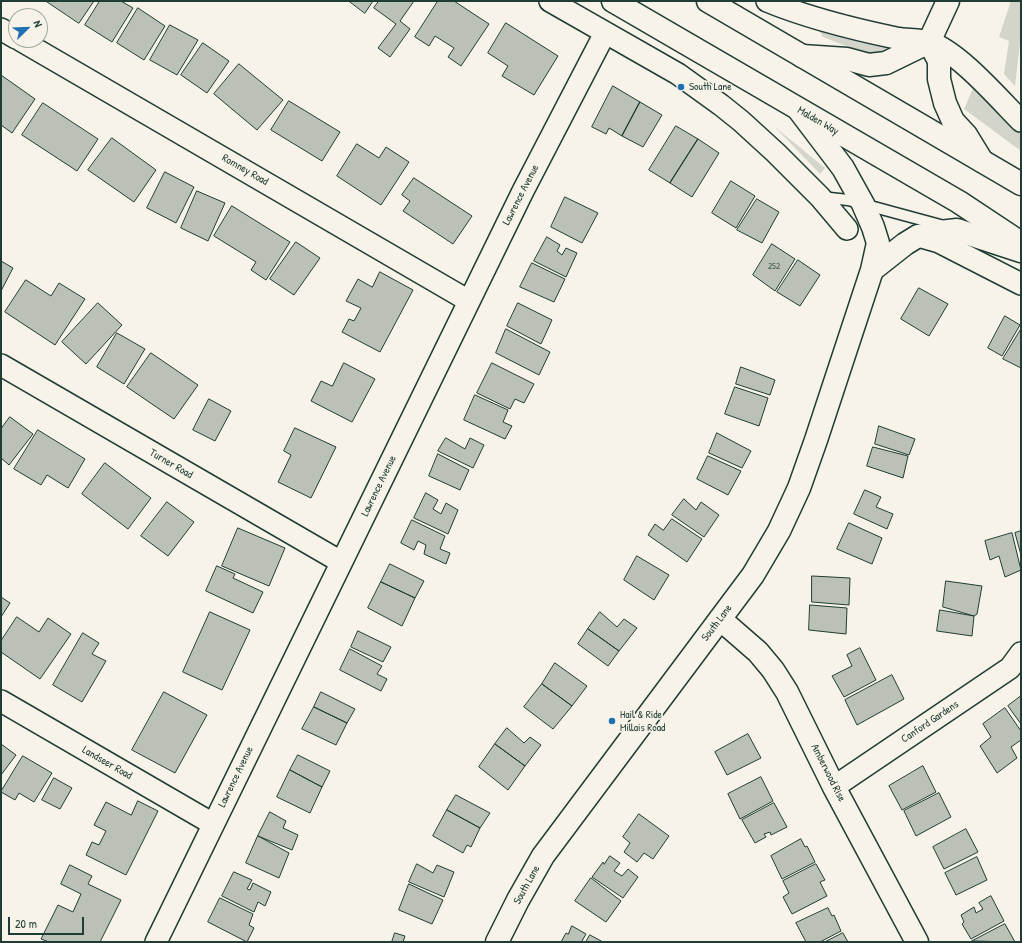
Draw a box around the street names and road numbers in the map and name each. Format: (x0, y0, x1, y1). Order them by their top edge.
street label: Malden Way (795, 104, 841, 138)
street label: Romney Road (219, 151, 271, 189)
street label: Lawrence Avenue (500, 163, 542, 227)
street label: Turner Road (147, 446, 195, 482)
street label: Lawrence Avenue (359, 453, 399, 519)
street label: South Lane (699, 602, 735, 644)
street label: Canford Gardens (899, 698, 961, 746)
street label: Amberwood Rise (808, 742, 848, 804)
street label: Landseer Road (80, 743, 134, 783)
street label: Lawrence Avenue (216, 744, 256, 810)
street label: South Lane (511, 863, 543, 907)

